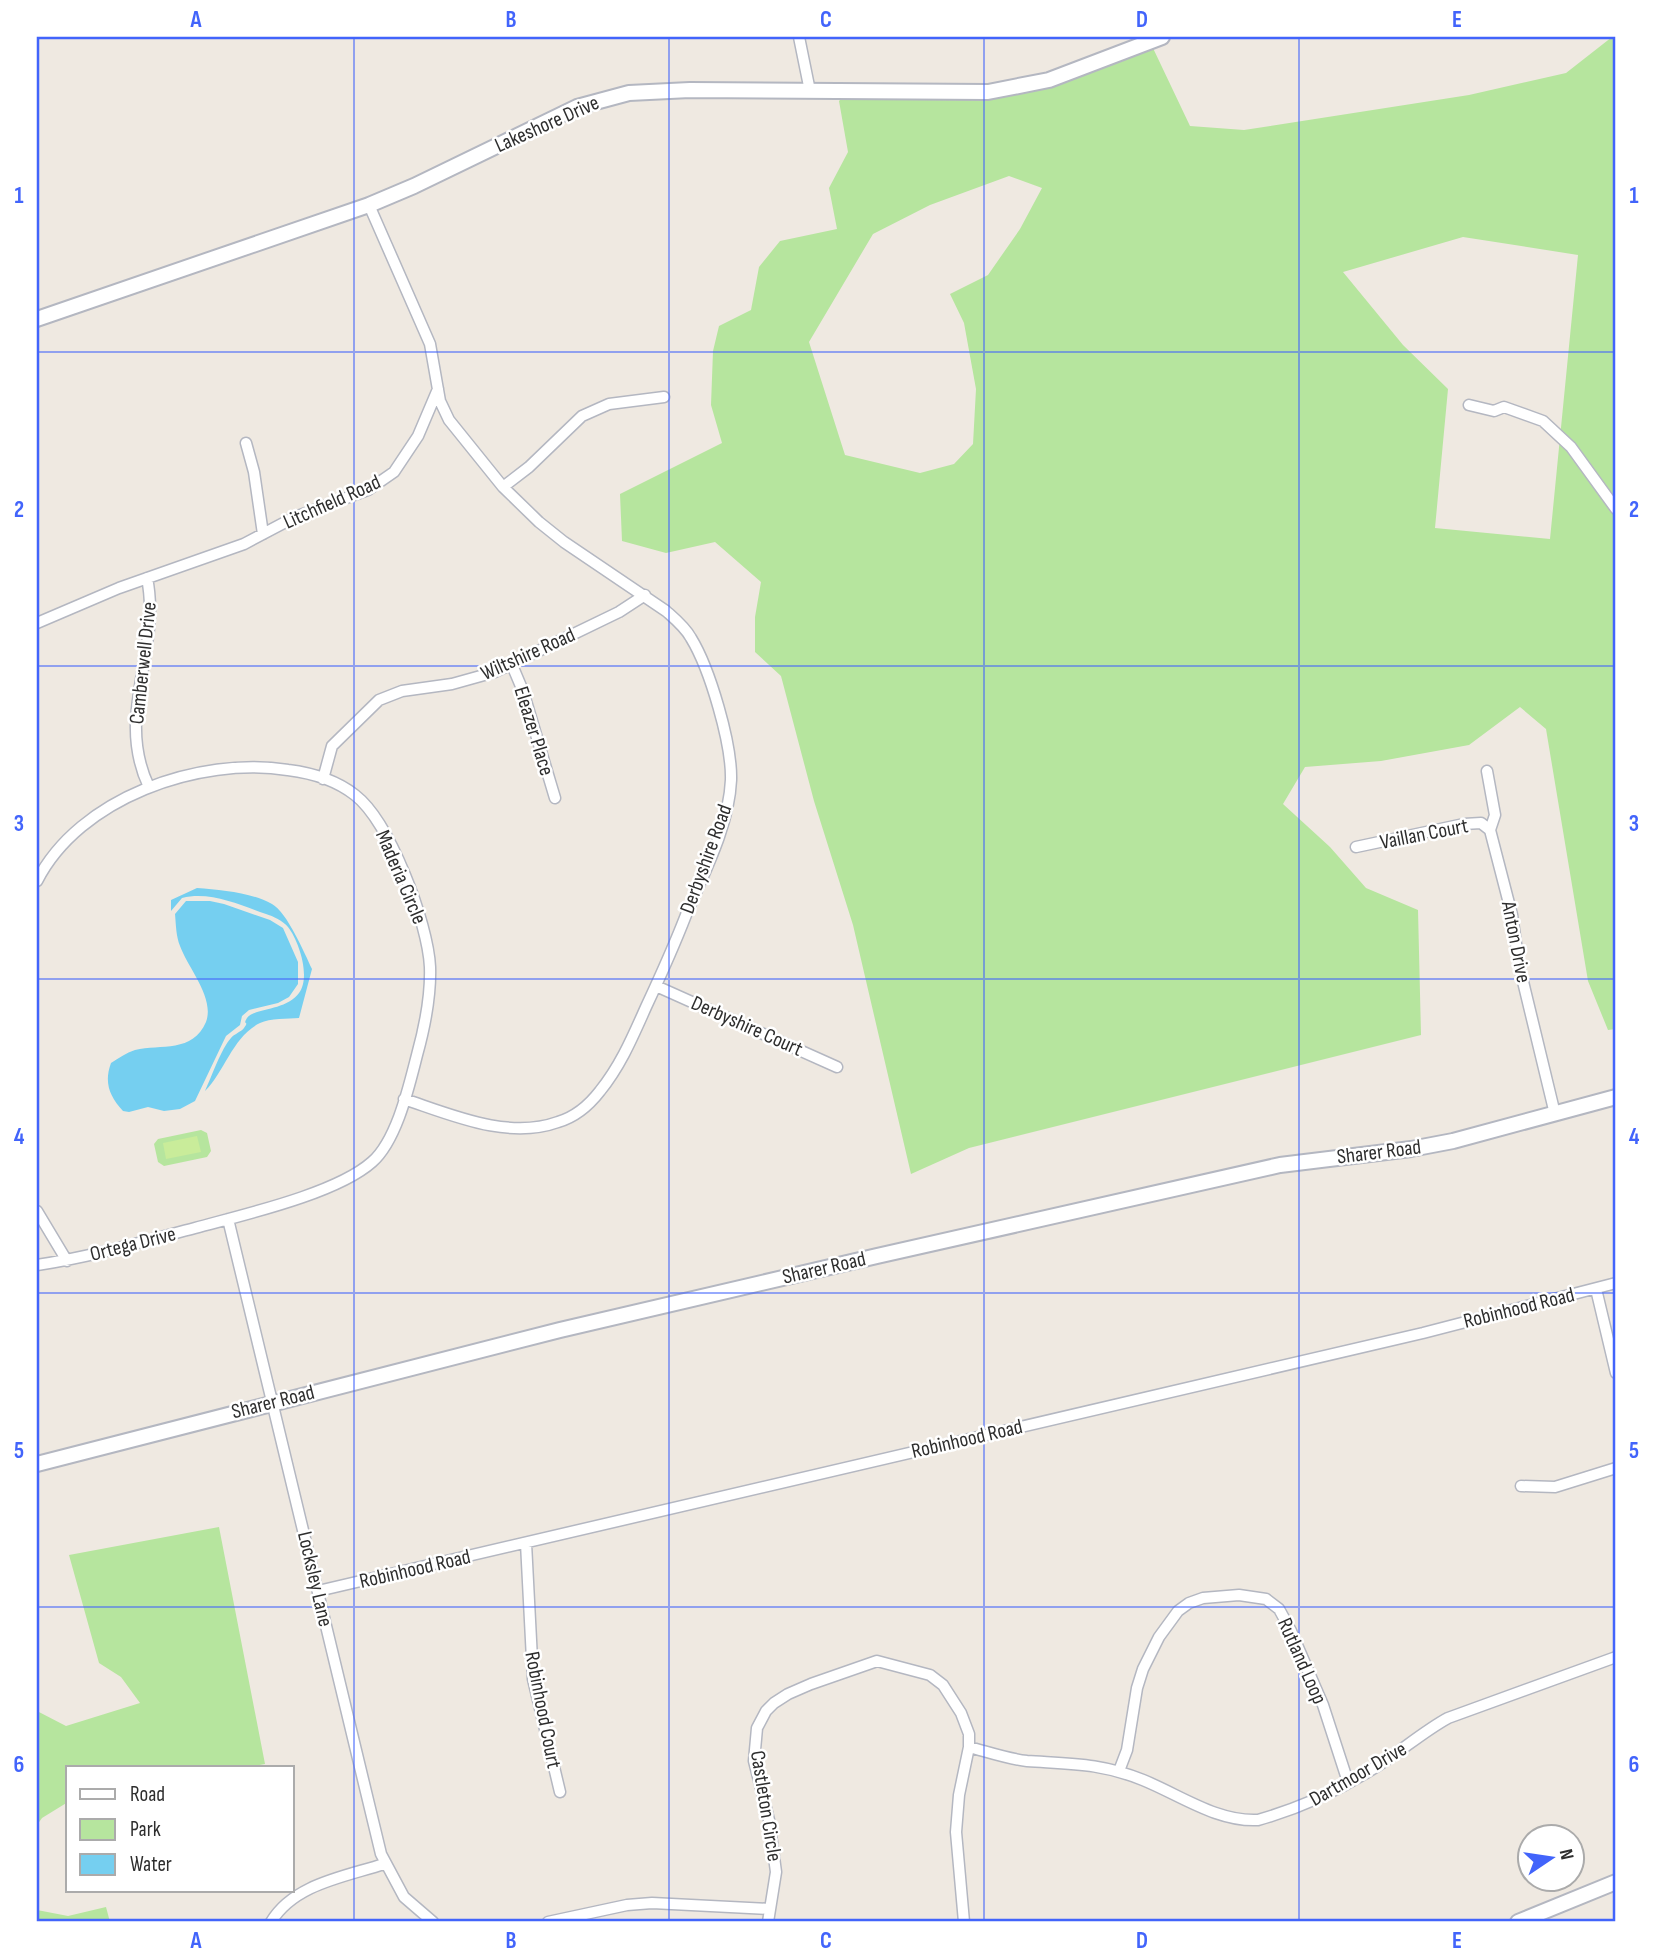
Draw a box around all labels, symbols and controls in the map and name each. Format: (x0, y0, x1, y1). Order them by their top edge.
text: A (190, 6, 203, 34)
text: B (506, 6, 517, 34)
text: C (820, 6, 832, 34)
text: D (1136, 6, 1148, 34)
text: E (1452, 6, 1462, 34)
street label: Lakeshore Drive (491, 90, 603, 158)
text: 1 (14, 182, 24, 210)
text: 1 (1629, 182, 1639, 210)
street label: Litchfield Road (279, 469, 385, 535)
text: 2 (14, 496, 24, 524)
text: 2 (1629, 496, 1639, 524)
street label: Camberwell Drive (124, 601, 162, 725)
street label: Wiltshire Road (477, 622, 579, 686)
street label: Eleazer Place (509, 683, 559, 779)
street label: Derbyshire Road (675, 801, 737, 917)
text: 3 (14, 810, 24, 838)
text: 3 (1629, 810, 1639, 838)
street label: Vaillan Court (1378, 813, 1470, 855)
street label: Maderia Circle (370, 826, 432, 928)
street label: Anton Drive (1496, 898, 1536, 985)
street label: Derbyshire Court (687, 990, 807, 1062)
text: 4 (14, 1123, 25, 1151)
text: 4 (1629, 1123, 1640, 1151)
street label: Sharer Road (1336, 1134, 1422, 1170)
street label: Ortega Drive (88, 1221, 178, 1267)
street label: Sharer Road (780, 1246, 868, 1290)
street label: Robinhood Road (1461, 1282, 1577, 1334)
street label: Sharer Road (229, 1380, 317, 1424)
street label: Robinhood Road (909, 1414, 1025, 1464)
text: 5 (14, 1437, 24, 1465)
text: 5 (1629, 1437, 1639, 1465)
street label: Locksley Lane (292, 1529, 338, 1629)
street label: Robinhood Road (357, 1544, 473, 1594)
street label: Rutland Loop (1272, 1614, 1332, 1708)
street label: Robinhood Court (519, 1649, 567, 1771)
street label: Dartmoor Drive (1305, 1736, 1411, 1812)
street label: Castleton Circle (745, 1749, 787, 1863)
text: 6 (14, 1751, 24, 1779)
text: 6 (1629, 1751, 1639, 1779)
legend (66, 1766, 294, 1892)
text: Road (130, 1782, 165, 1807)
text: Park (130, 1817, 161, 1842)
north arrow (1516, 1822, 1586, 1892)
text: N (1554, 1847, 1578, 1862)
text: Water (130, 1852, 172, 1877)
text: A (190, 1927, 203, 1955)
text: B (506, 1927, 517, 1955)
text: C (820, 1927, 832, 1955)
text: D (1136, 1927, 1148, 1955)
text: E (1452, 1927, 1462, 1955)

